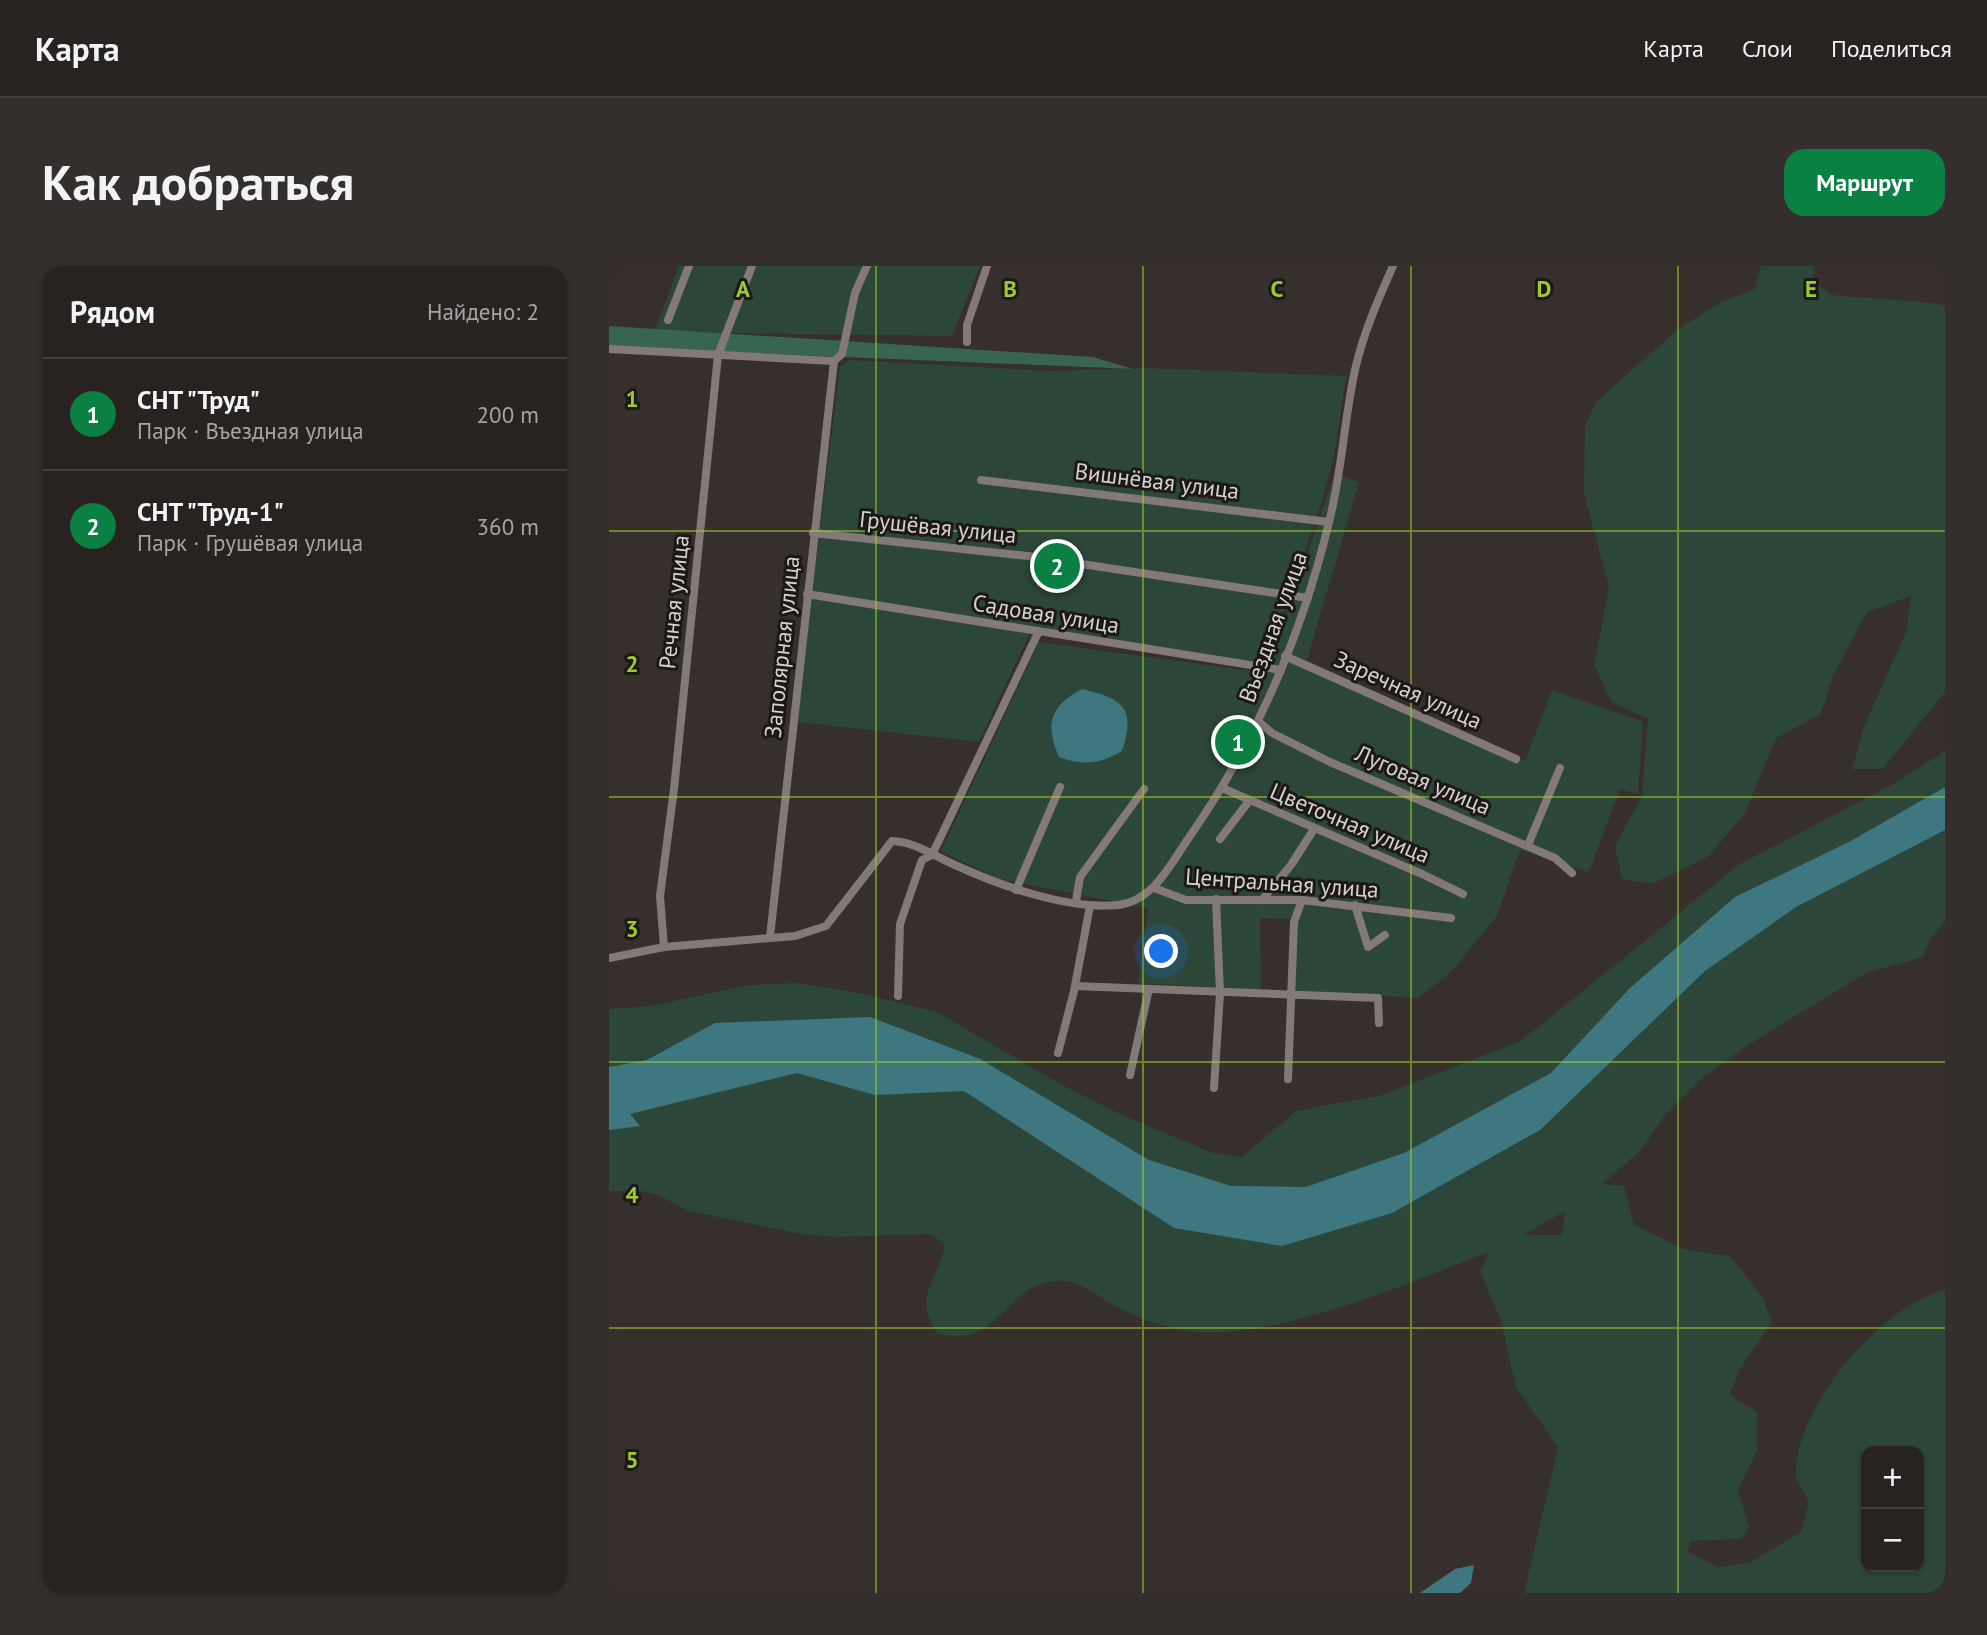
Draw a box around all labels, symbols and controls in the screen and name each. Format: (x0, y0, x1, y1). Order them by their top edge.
text: Карта (35, 27, 120, 70)
text: Карта (1643, 33, 1704, 64)
text: Слои (1742, 33, 1793, 64)
text: Поделиться (1831, 33, 1952, 64)
button: Маршрут (1784, 149, 1945, 216)
text: Как добраться (42, 150, 354, 214)
text: A (736, 274, 750, 303)
text: B (1003, 274, 1017, 303)
text: C (1271, 274, 1284, 303)
text: D (1537, 274, 1551, 303)
text: E (1805, 274, 1817, 303)
text: Рядом (70, 292, 155, 331)
text: Найдено: 2 (427, 297, 539, 326)
text: СНТ "Труд" (137, 383, 260, 416)
text: 1 (625, 384, 639, 413)
text: 1 (86, 400, 100, 429)
text: 200 m (477, 400, 539, 429)
text: Парк · Въездная улица (137, 416, 364, 445)
street label: Вишнёвая улица (1073, 456, 1241, 505)
text: СНТ "Труд-1" (137, 495, 284, 528)
street label: Грушёвая улица (858, 504, 1018, 549)
text: 2 (86, 512, 100, 541)
text: 360 m (477, 512, 539, 541)
text: Парк · Грушёвая улица (137, 528, 363, 557)
street label: Речная улица (652, 534, 695, 670)
pin: 2 (1034, 540, 1080, 592)
street label: Въездная улица (1232, 547, 1313, 706)
street label: Заполярная улица (758, 555, 805, 739)
street label: Садовая улица (971, 588, 1121, 639)
street label: Заречная улица (1330, 644, 1487, 735)
text: 2 (625, 649, 639, 678)
pin: 1 (1215, 716, 1261, 768)
street label: Луговая улица (1350, 738, 1495, 821)
street label: Цветочная улица (1266, 776, 1434, 869)
street label: Центральная улица (1184, 861, 1380, 904)
text: 3 (625, 914, 639, 943)
your location (1144, 934, 1178, 968)
text: 4 (625, 1180, 639, 1209)
text: 5 (625, 1445, 639, 1474)
map controls (1861, 1446, 1924, 1572)
button: + (1861, 1446, 1924, 1509)
button: − (1861, 1509, 1924, 1572)

